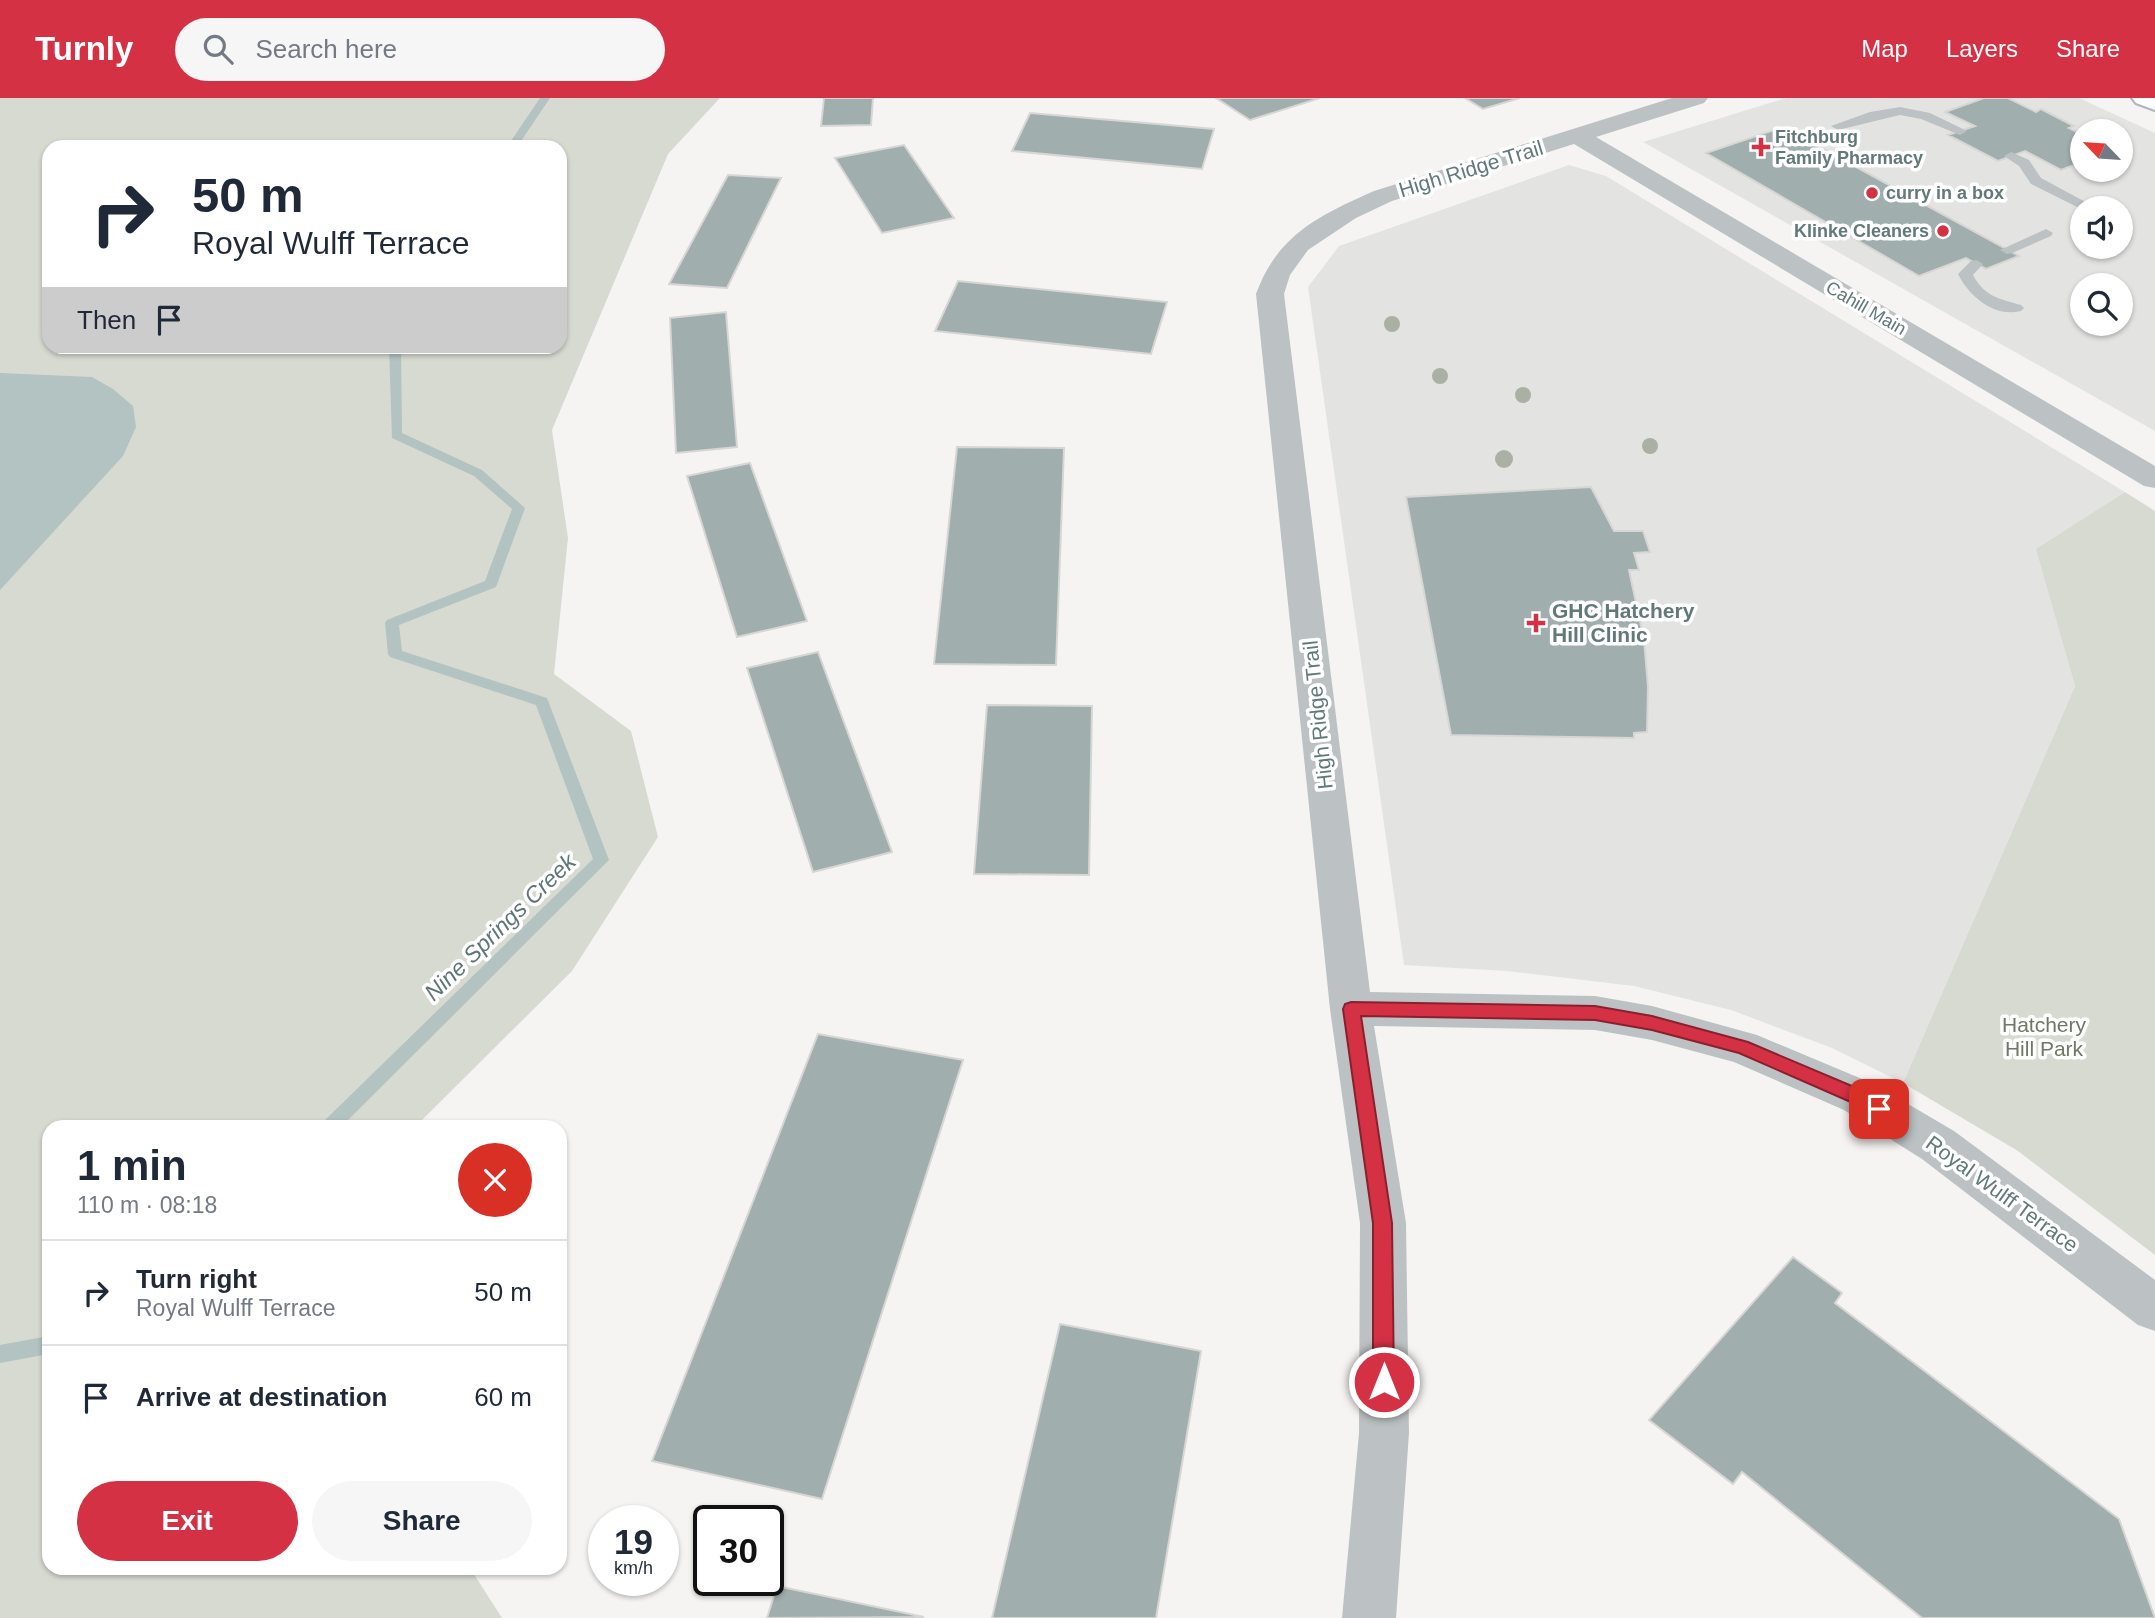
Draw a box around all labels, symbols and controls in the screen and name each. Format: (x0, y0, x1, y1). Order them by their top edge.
search box (175, 18, 665, 81)
text: Turnly (35, 30, 133, 67)
icon: search (199, 30, 237, 68)
text: Search here (255, 34, 397, 64)
text: Map (1861, 35, 1908, 62)
text: Layers (1946, 35, 2018, 62)
text: Share (2056, 35, 2120, 62)
north arrow (2070, 119, 2133, 182)
map controls (2070, 119, 2133, 336)
place label: Fitchburg Family Pharmacy (1775, 127, 1923, 168)
street label: High Ridge Trail (1396, 136, 1546, 201)
marker: Fitchburg Family Pharmacy (1753, 139, 1769, 155)
icon: right (77, 168, 168, 259)
text: 50 m (192, 168, 304, 222)
place label: curry in a box (1886, 183, 2004, 203)
marker: curry in a box (1864, 185, 1880, 201)
button: sound (2070, 196, 2133, 259)
place label: Klinke Cleaners (1794, 221, 1929, 241)
marker: Klinke Cleaners (1935, 223, 1951, 239)
text: Royal Wulff Terrace (192, 225, 469, 261)
button: search (2070, 273, 2133, 336)
street label: Cahill Main (1822, 277, 1910, 339)
icon: arrive (150, 301, 188, 339)
text: Then (77, 305, 136, 335)
place label: GHC Hatchery Hill Clinic (1552, 599, 1695, 646)
marker: GHC Hatchery Hill Clinic (1526, 613, 1546, 633)
street label: High Ridge Trail (1298, 640, 1337, 791)
water label: Nine Springs Creek (419, 847, 582, 1006)
park label: Hatchery Hill Park (2002, 1013, 2087, 1060)
pin (1849, 1079, 1909, 1139)
icon: arrive (1860, 1090, 1898, 1128)
street label: Royal Wulff Terrace (1922, 1131, 2083, 1256)
text: 1 min (77, 1142, 187, 1189)
button: close (458, 1143, 532, 1217)
text: 110 m · 08:18 (77, 1192, 217, 1218)
text: Turn right (136, 1264, 257, 1294)
icon: right (77, 1274, 115, 1312)
text: 50 m (474, 1277, 532, 1307)
text: Royal Wulff Terrace (136, 1295, 335, 1321)
position arrow (1347, 1345, 1421, 1419)
icon: arrive (77, 1379, 115, 1417)
text: Arrive at destination (136, 1382, 387, 1412)
text: 60 m (474, 1382, 532, 1412)
button: Exit (77, 1481, 298, 1561)
button: Share (312, 1481, 532, 1561)
speed limit sign: 30 (693, 1505, 784, 1596)
text: 19 (614, 1522, 653, 1561)
text: km/h (614, 1558, 653, 1578)

